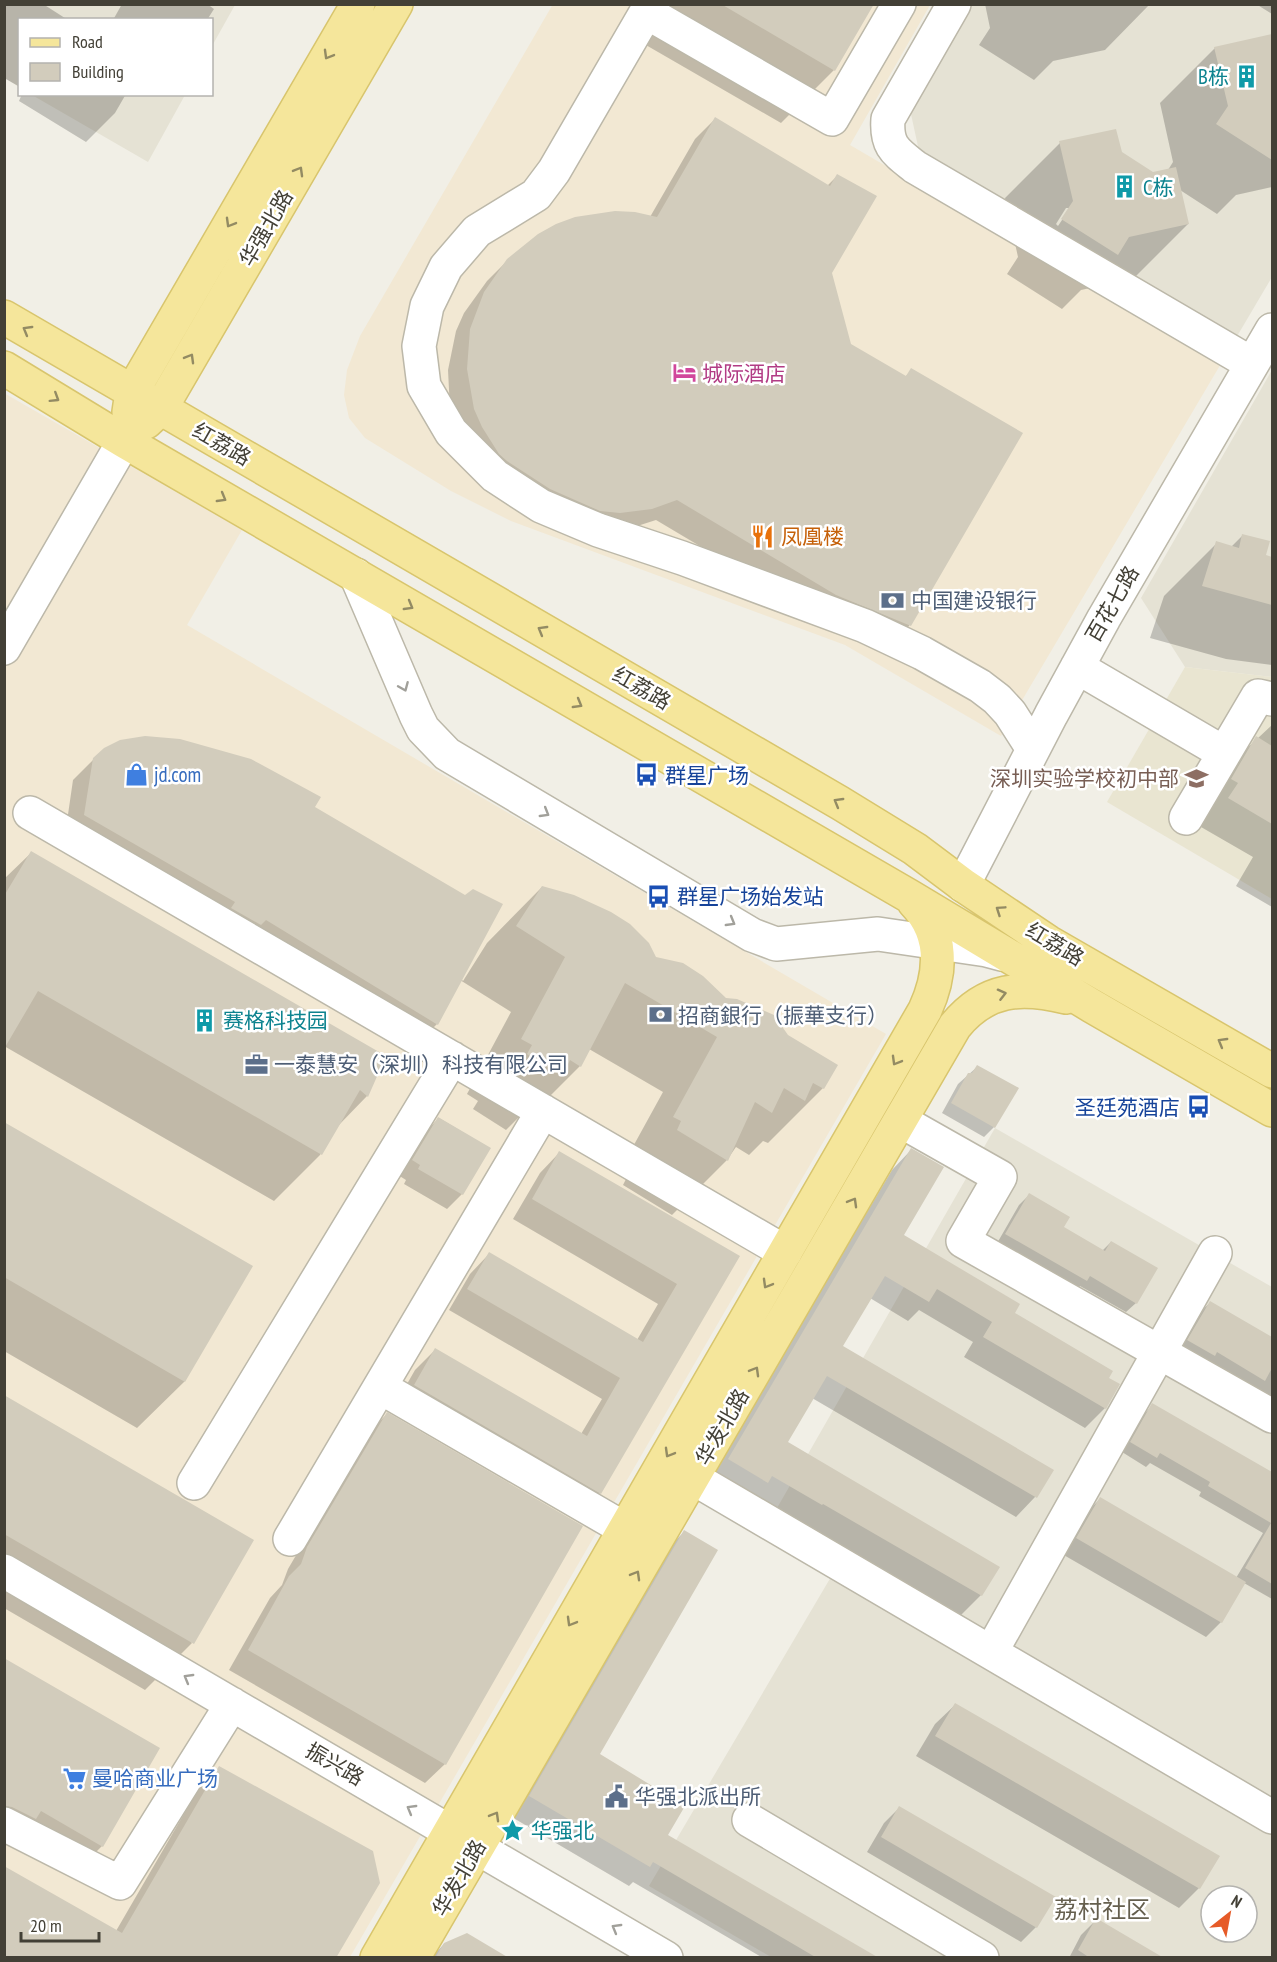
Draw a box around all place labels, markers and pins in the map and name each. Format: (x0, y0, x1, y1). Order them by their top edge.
place label: B栋 (1198, 63, 1229, 90)
building icon: B栋 (1234, 63, 1260, 89)
building icon: C栋 (1112, 174, 1138, 200)
place label: C栋 (1143, 174, 1174, 201)
hotel icon: 城际酒店 (671, 360, 697, 386)
place label: 城际酒店 (702, 360, 786, 387)
restaurant icon: 凤凰楼 (750, 523, 776, 549)
place label: 凤凰楼 (781, 523, 844, 550)
bank icon: 中国建设银行 (880, 587, 906, 613)
place label: 中国建设银行 (911, 587, 1037, 614)
shop icon: jd.com (123, 761, 149, 787)
place label: jd.com (154, 761, 201, 788)
bus stop icon: 群星广场 (634, 762, 660, 788)
place label: 群星广场 (665, 762, 749, 789)
place label: 深圳实验学校初中部 (990, 765, 1179, 792)
school or university icon: 深圳实验学校初中部 (1184, 765, 1210, 791)
bus stop icon: 群星广场始发站 (646, 883, 672, 909)
place label: 群星广场始发站 (677, 883, 824, 910)
bank icon: 招商銀行（振華支行） (647, 1002, 673, 1028)
place label: 招商銀行（振華支行） (678, 1002, 888, 1029)
building icon: 赛格科技园 (192, 1007, 218, 1033)
place label: 赛格科技园 (223, 1007, 328, 1034)
office icon: 一泰慧安（深圳）科技有限公司 (243, 1051, 269, 1077)
place label: 一泰慧安（深圳）科技有限公司 (274, 1051, 568, 1078)
place label: 圣廷苑酒店 (1075, 1094, 1180, 1121)
bus stop icon: 圣廷苑酒店 (1185, 1094, 1211, 1120)
supermarket icon: 曼哈商业广场 (61, 1765, 87, 1791)
place label: 曼哈商业广场 (92, 1765, 218, 1792)
public building icon: 华强北派出所 (604, 1783, 630, 1809)
place label: 华强北派出所 (635, 1783, 761, 1810)
place icon: 华强北 (500, 1817, 526, 1843)
place label: 华强北 (531, 1817, 594, 1844)

